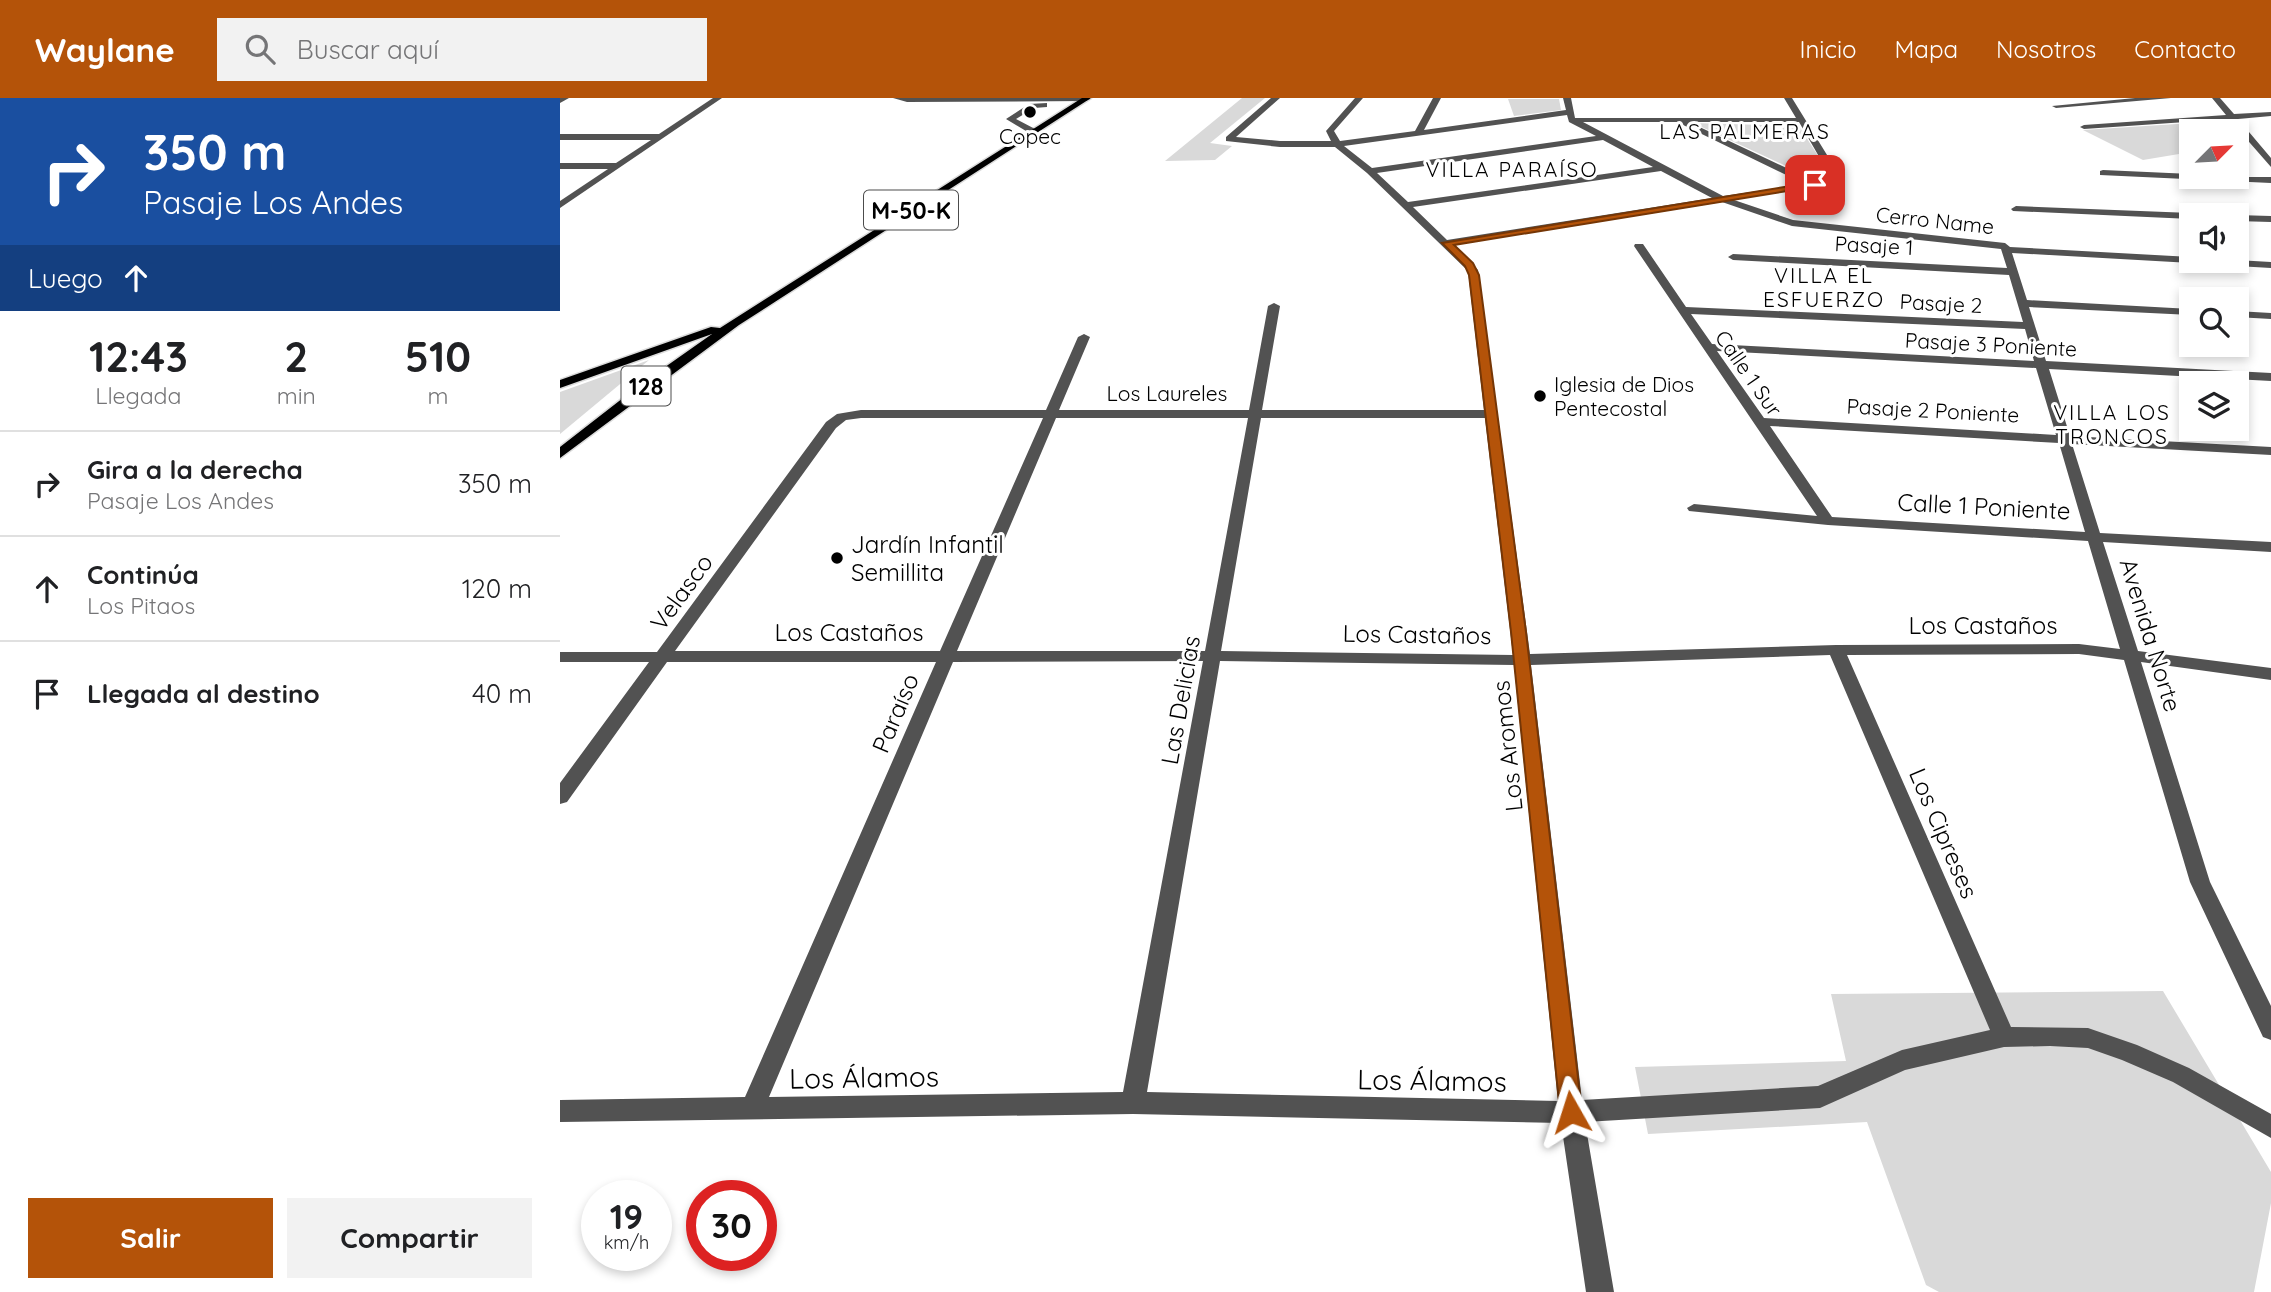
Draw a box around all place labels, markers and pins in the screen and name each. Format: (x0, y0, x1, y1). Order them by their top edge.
marker: Copec (1022, 104, 1038, 120)
place label: Copec (999, 123, 1061, 149)
pin (1785, 155, 1845, 215)
place label: Iglesia de Dios Pentecostal (1554, 371, 1694, 421)
marker: Iglesia de Dios Pentecostal (1532, 388, 1548, 404)
place label: Jardín Infantil Semillita (851, 529, 1004, 587)
marker: Jardín Infantil Semillita (829, 550, 845, 566)

